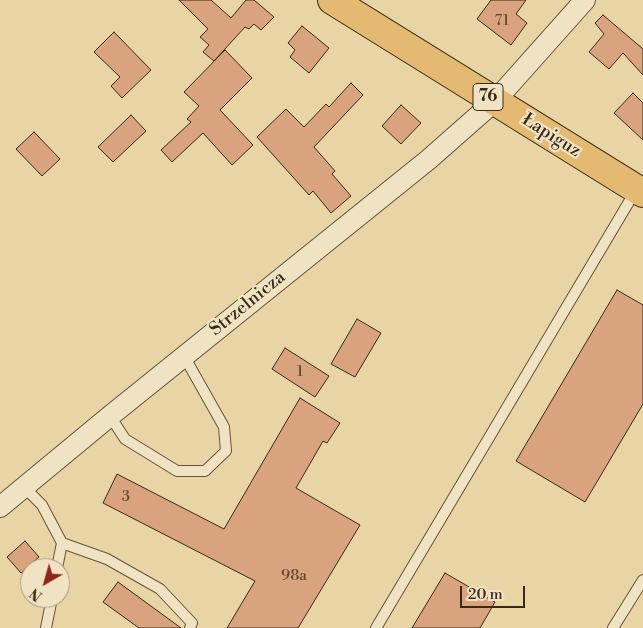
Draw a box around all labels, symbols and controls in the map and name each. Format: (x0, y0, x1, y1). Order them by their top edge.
house number: 71 (495, 12, 509, 30)
road number: 76 (473, 84, 503, 110)
street label: Łapiguz (517, 109, 585, 163)
street label: Strzelnicza (206, 267, 290, 341)
house number: 1 (297, 363, 303, 381)
house number: 3 (122, 488, 130, 506)
north arrow (20, 558, 70, 608)
house number: 98a (281, 567, 307, 585)
scale bar (463, 576, 528, 608)
text: N (26, 584, 46, 605)
text: 20 m (468, 585, 503, 604)

